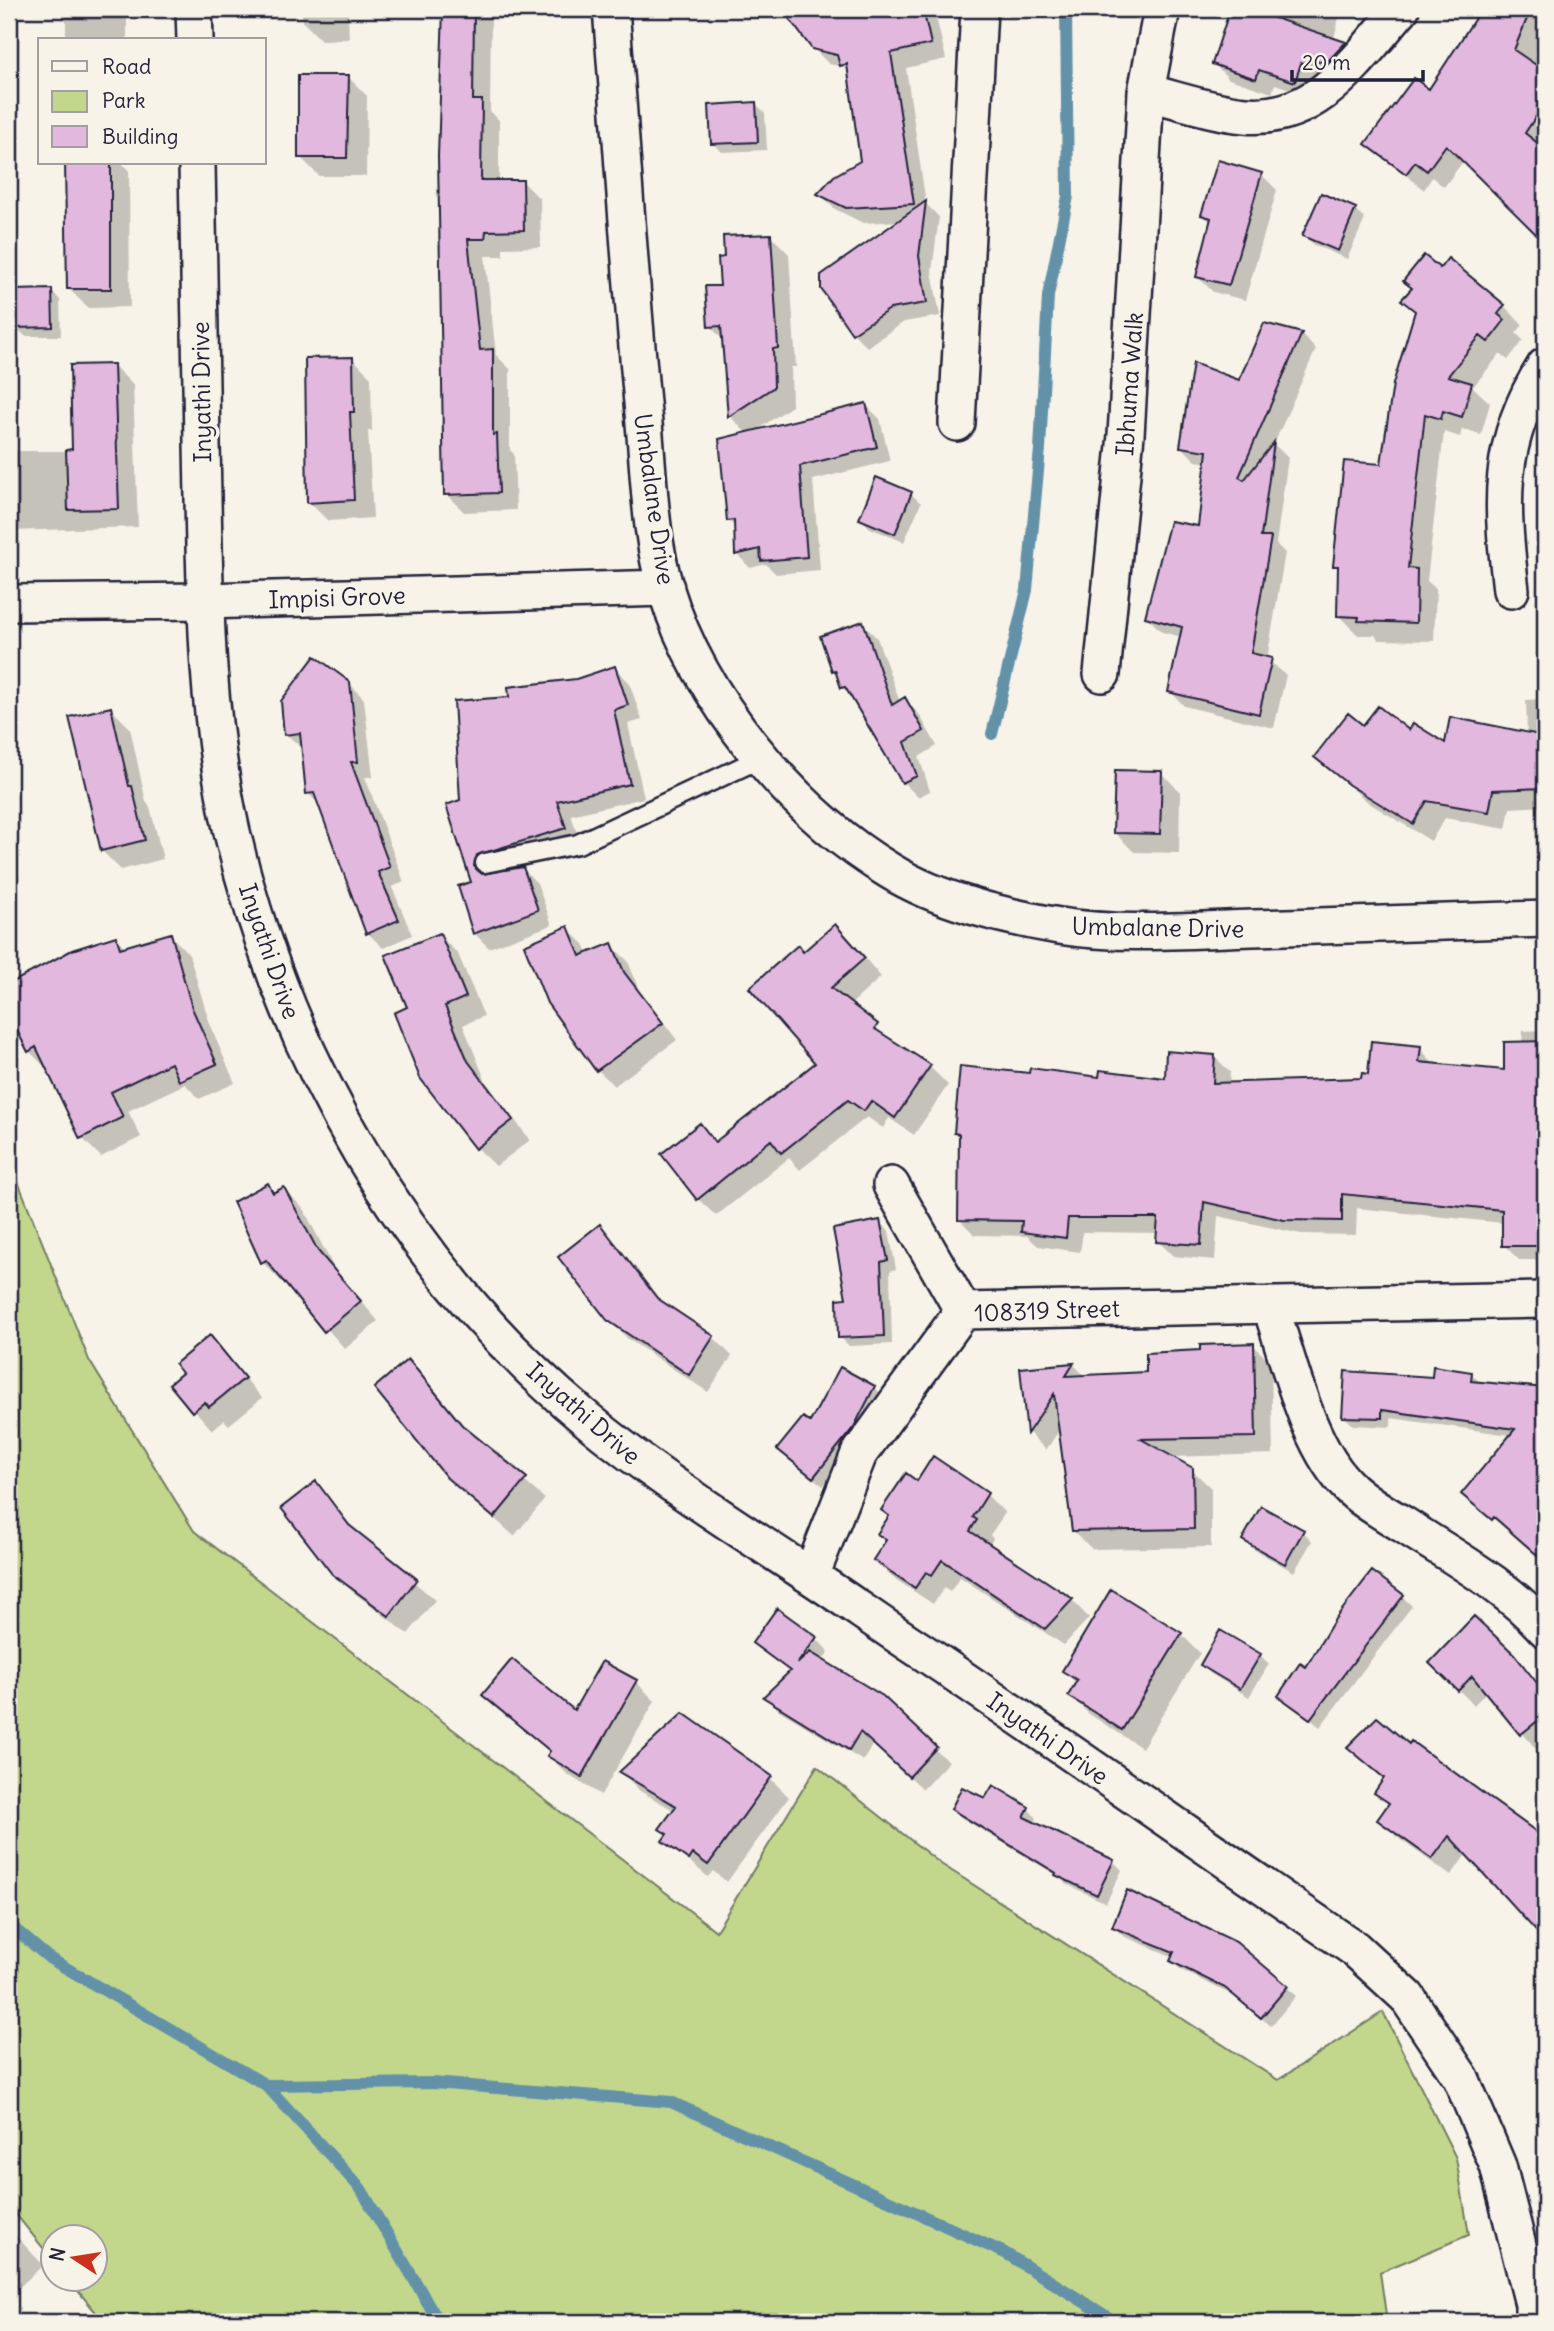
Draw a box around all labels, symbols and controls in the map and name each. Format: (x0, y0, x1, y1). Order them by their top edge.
legend (38, 38, 266, 164)
scale bar (1292, 38, 1423, 82)
text: 20 m (1302, 49, 1351, 76)
text: Road (102, 53, 151, 80)
text: Park (102, 87, 145, 114)
text: Building (102, 123, 178, 150)
street label: Ibhuma Walk (1109, 311, 1149, 457)
street label: Inyathi Drive (185, 321, 217, 463)
street label: Umbalane Drive (628, 411, 682, 587)
street label: Impisi Grove (268, 580, 406, 614)
street label: Inyathi Drive (233, 879, 307, 1023)
street label: Umbalane Drive (1071, 910, 1245, 944)
street label: 108319 Street (974, 1292, 1120, 1328)
street label: Inyathi Drive (521, 1355, 647, 1471)
street label: Inyathi Drive (982, 1685, 1114, 1791)
north arrow (38, 2222, 108, 2292)
text: N (44, 2246, 70, 2263)

